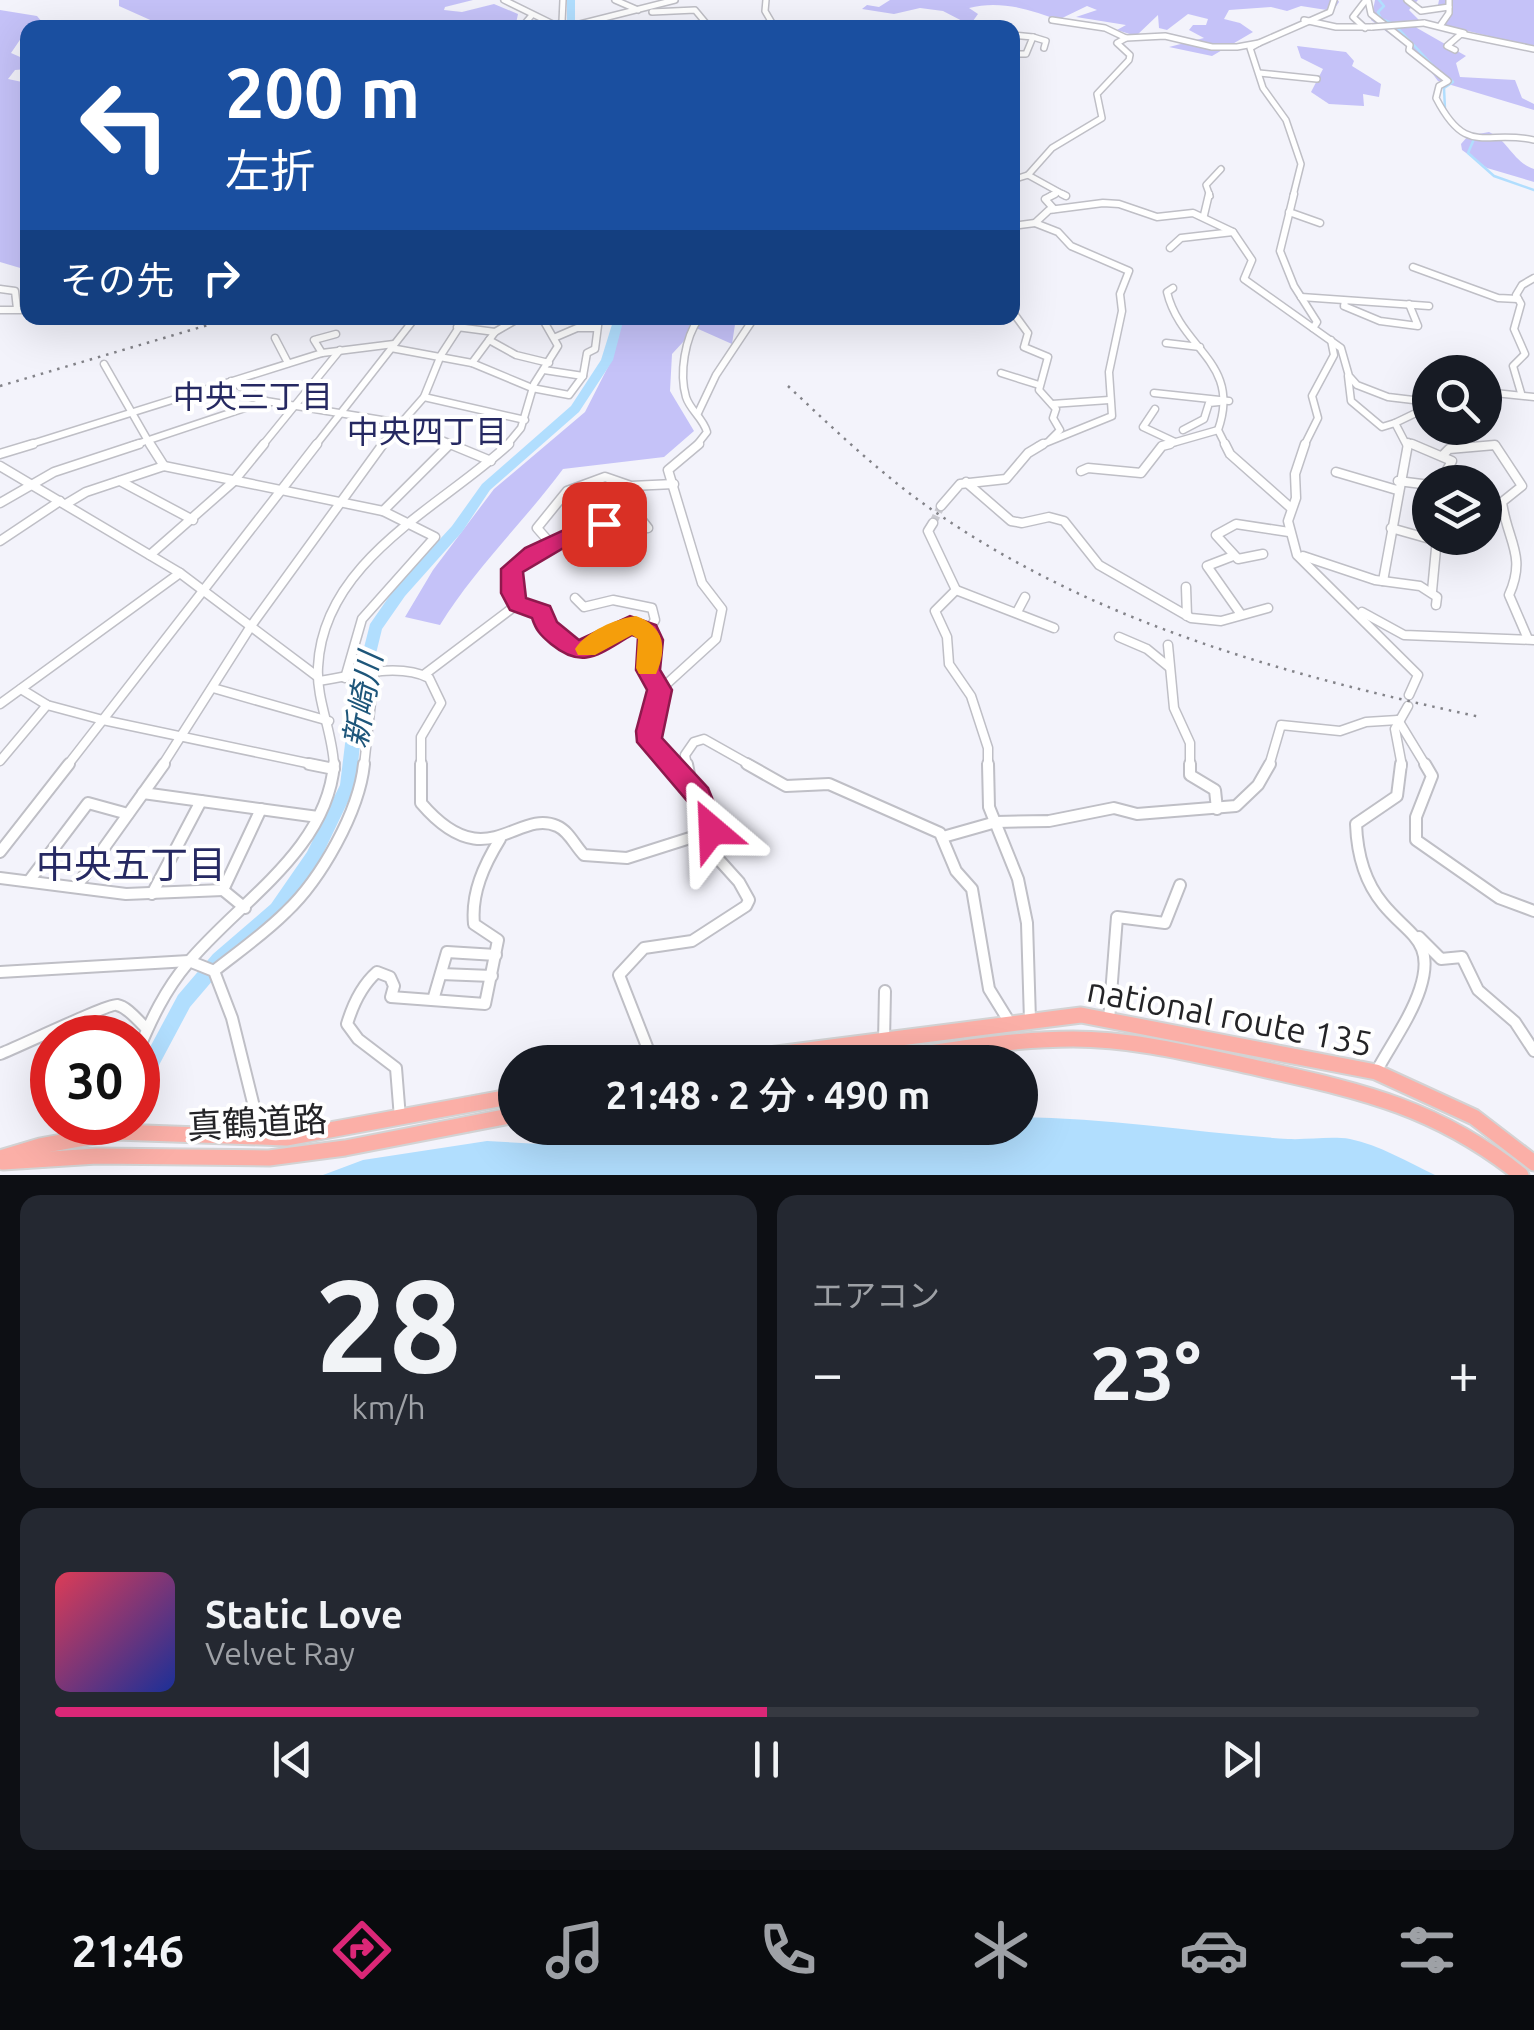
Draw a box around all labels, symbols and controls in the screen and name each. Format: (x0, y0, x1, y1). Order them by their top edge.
text: 200 m (225, 53, 420, 131)
icon: left (60, 60, 190, 190)
text: 左折 (225, 145, 315, 196)
icon: right (194, 250, 249, 305)
text: その先 (60, 259, 174, 301)
map controls (1412, 355, 1502, 555)
button: search (1412, 355, 1502, 445)
district label: 中央三丁目 (173, 378, 333, 414)
district label: 中央四丁目 (347, 413, 507, 449)
button: layers (1412, 465, 1502, 555)
pin (562, 482, 647, 567)
icon: arrive (577, 497, 632, 552)
water label: 新崎川 (336, 647, 389, 750)
position arrow (660, 778, 764, 882)
district label: 中央五丁目 (36, 843, 226, 885)
street label: national route 135 (1084, 969, 1376, 1063)
speed limit sign: 30 (30, 1015, 160, 1145)
text: 21:48 · 2 分 · 490 m (606, 1074, 930, 1116)
street label: 真鶴道路 (186, 1098, 328, 1146)
text: 28 (315, 1251, 462, 1397)
text: エアコン (812, 1277, 940, 1313)
text: 23° (1090, 1330, 1201, 1414)
text: − (812, 1342, 843, 1403)
text: + (1448, 1342, 1479, 1403)
text: km/h (352, 1389, 425, 1425)
text: Static Love (205, 1593, 403, 1635)
text: Velvet Ray (205, 1635, 355, 1671)
icon: previous (265, 1732, 320, 1787)
icon: pause (739, 1732, 794, 1787)
icon: next (1214, 1732, 1269, 1787)
icon: directions (327, 1915, 397, 1985)
icon: music (540, 1915, 610, 1985)
icon: phone (753, 1915, 823, 1985)
icon: climate (966, 1915, 1036, 1985)
icon: car (1179, 1915, 1249, 1985)
icon: filters (1392, 1915, 1462, 1985)
text: 21:46 (72, 1925, 184, 1976)

